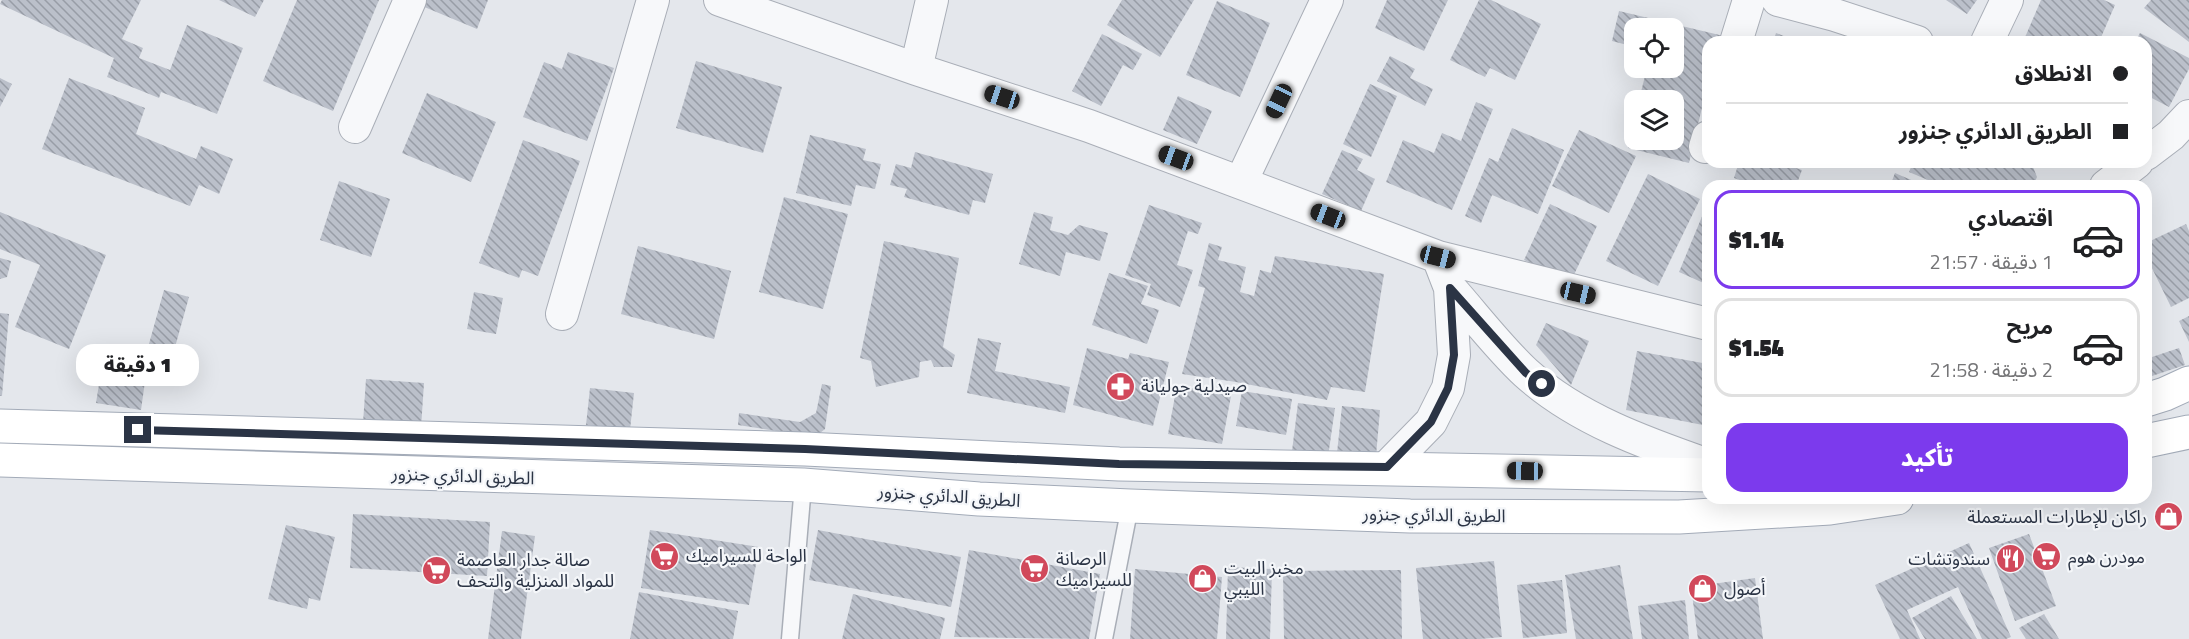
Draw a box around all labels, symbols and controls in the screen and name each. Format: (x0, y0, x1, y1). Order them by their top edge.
map controls (1624, 18, 1684, 150)
button: locate (1624, 18, 1684, 78)
text: الانطلاق (2015, 56, 2092, 90)
car (1263, 81, 1295, 121)
car (982, 83, 1022, 111)
button: layers (1624, 90, 1684, 150)
text: الطريق الدائري جنزور (1899, 114, 2092, 148)
car (1156, 143, 1196, 173)
car (1308, 201, 1348, 231)
text: اقتصادي (1968, 201, 2053, 235)
icon: car (2071, 213, 2125, 267)
text: $1.14 (1729, 223, 1784, 257)
car (1418, 244, 1458, 270)
text: 1 دقيقة · 21:57 (1930, 246, 2053, 277)
car (1558, 280, 1598, 306)
text: مريح (2007, 309, 2053, 343)
icon: car (2071, 321, 2125, 375)
text: $1.54 (1729, 331, 1784, 365)
callout: 1 دقيقة (76, 343, 200, 385)
text: 1 دقيقة (104, 349, 171, 380)
text: 2 دقيقة · 21:58 (1930, 354, 2053, 385)
pharmacy icon: صيدلية جوليانة (1104, 370, 1136, 402)
route start (1528, 370, 1555, 397)
place label: صيدلية جوليانة (1141, 372, 1247, 399)
route end (124, 416, 151, 443)
button: تأكيد (1726, 423, 2128, 492)
street label: الطريق الدائري جنزور (390, 459, 535, 492)
car (1507, 462, 1543, 480)
street label: الطريق الدائري جنزور (876, 477, 1021, 514)
street label: الطريق الدائري جنزور (1361, 500, 1506, 529)
shop icon: راكان للإطارات المستعملة (2152, 501, 2184, 533)
place label: راكان للإطارات المستعملة (1967, 503, 2147, 530)
supermarket icon: الواحة للسيراميك (649, 540, 681, 572)
supermarket icon: مودرن هوم (2031, 541, 2063, 573)
place label: الواحة للسيراميك (686, 542, 807, 569)
restaurant icon: سندوتشات (1995, 543, 2027, 575)
place label: مودرن هوم (2068, 543, 2145, 571)
place label: الرصانة للسيراميك (1056, 545, 1132, 593)
place label: سندوتشات (1908, 545, 1990, 572)
place label: صالة جدار العاصمة للمواد المنزلية والتحف (457, 546, 614, 594)
supermarket icon: الرصانة للسيراميك (1019, 553, 1051, 585)
supermarket icon: صالة جدار العاصمة للمواد المنزلية والتحف (420, 554, 452, 586)
place label: مخبز البيت الليبي (1224, 554, 1304, 602)
shop icon: مخبز البيت الليبي (1187, 562, 1219, 594)
shop icon: أصول (1687, 573, 1719, 605)
place label: أصول (1724, 575, 1766, 602)

